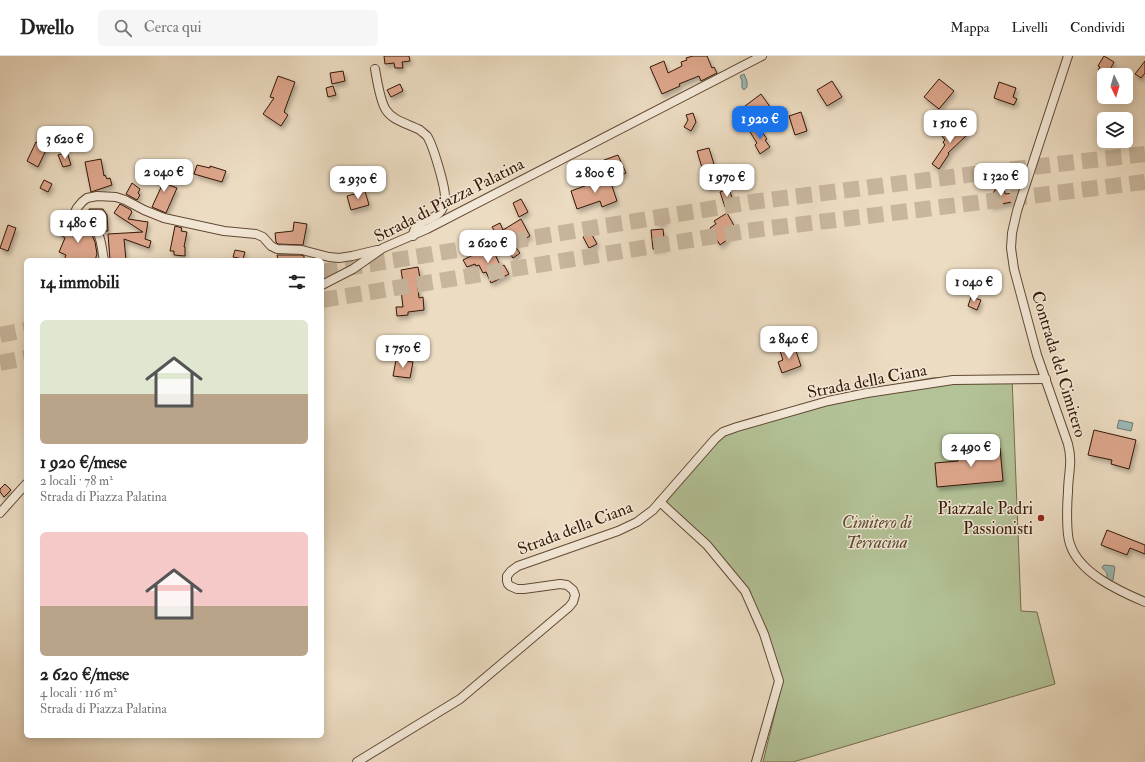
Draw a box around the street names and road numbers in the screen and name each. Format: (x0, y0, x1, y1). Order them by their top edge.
street label: Strada di Piazza Palatina (370, 153, 529, 247)
street label: Contrada del Cimitero (1027, 288, 1091, 440)
street label: Strada della Ciana (805, 359, 930, 403)
street label: Strada della Ciana (514, 496, 636, 560)

